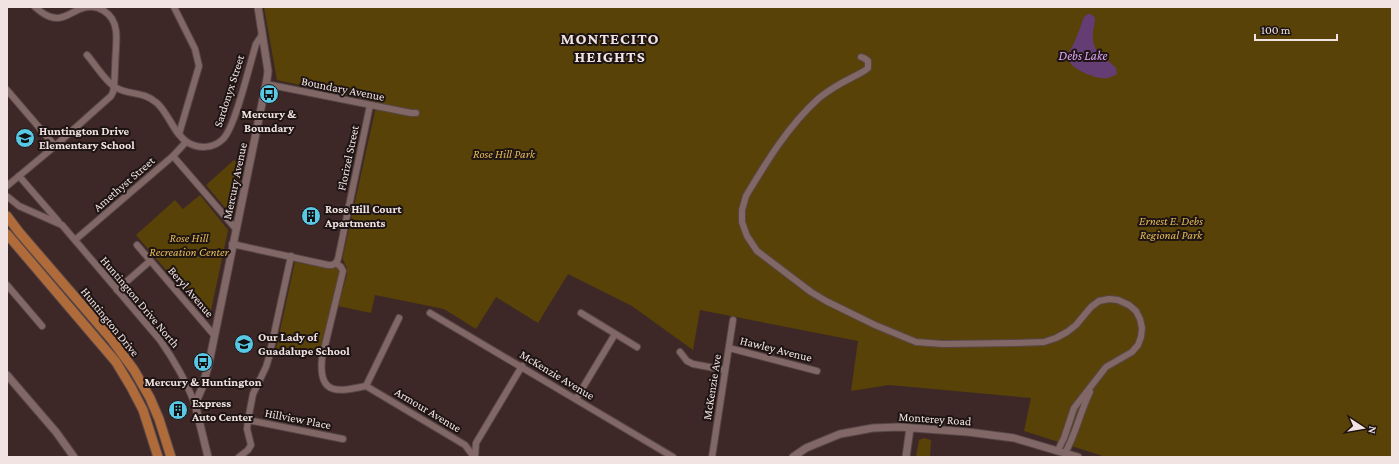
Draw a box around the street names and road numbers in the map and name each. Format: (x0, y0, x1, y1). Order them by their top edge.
street label: Sardonyx Street (211, 52, 248, 129)
street label: Boundary Avenue (300, 74, 386, 104)
street label: Florizel Street (334, 123, 362, 192)
street label: Mercury Avenue (220, 141, 250, 221)
street label: Amethyst Street (90, 153, 158, 214)
street label: Huntington Drive North (97, 253, 183, 351)
street label: Beryl Avenue (165, 264, 217, 320)
street label: Huntington Drive (78, 285, 142, 359)
street label: Hawley Avenue (739, 333, 813, 365)
street label: McKenzie Avenue (517, 347, 597, 403)
street label: McKenzie Ave (700, 353, 724, 421)
street label: Armour Avenue (392, 385, 464, 435)
street label: Hillview Place (264, 406, 332, 432)
street label: Monterey Road (898, 409, 973, 429)

